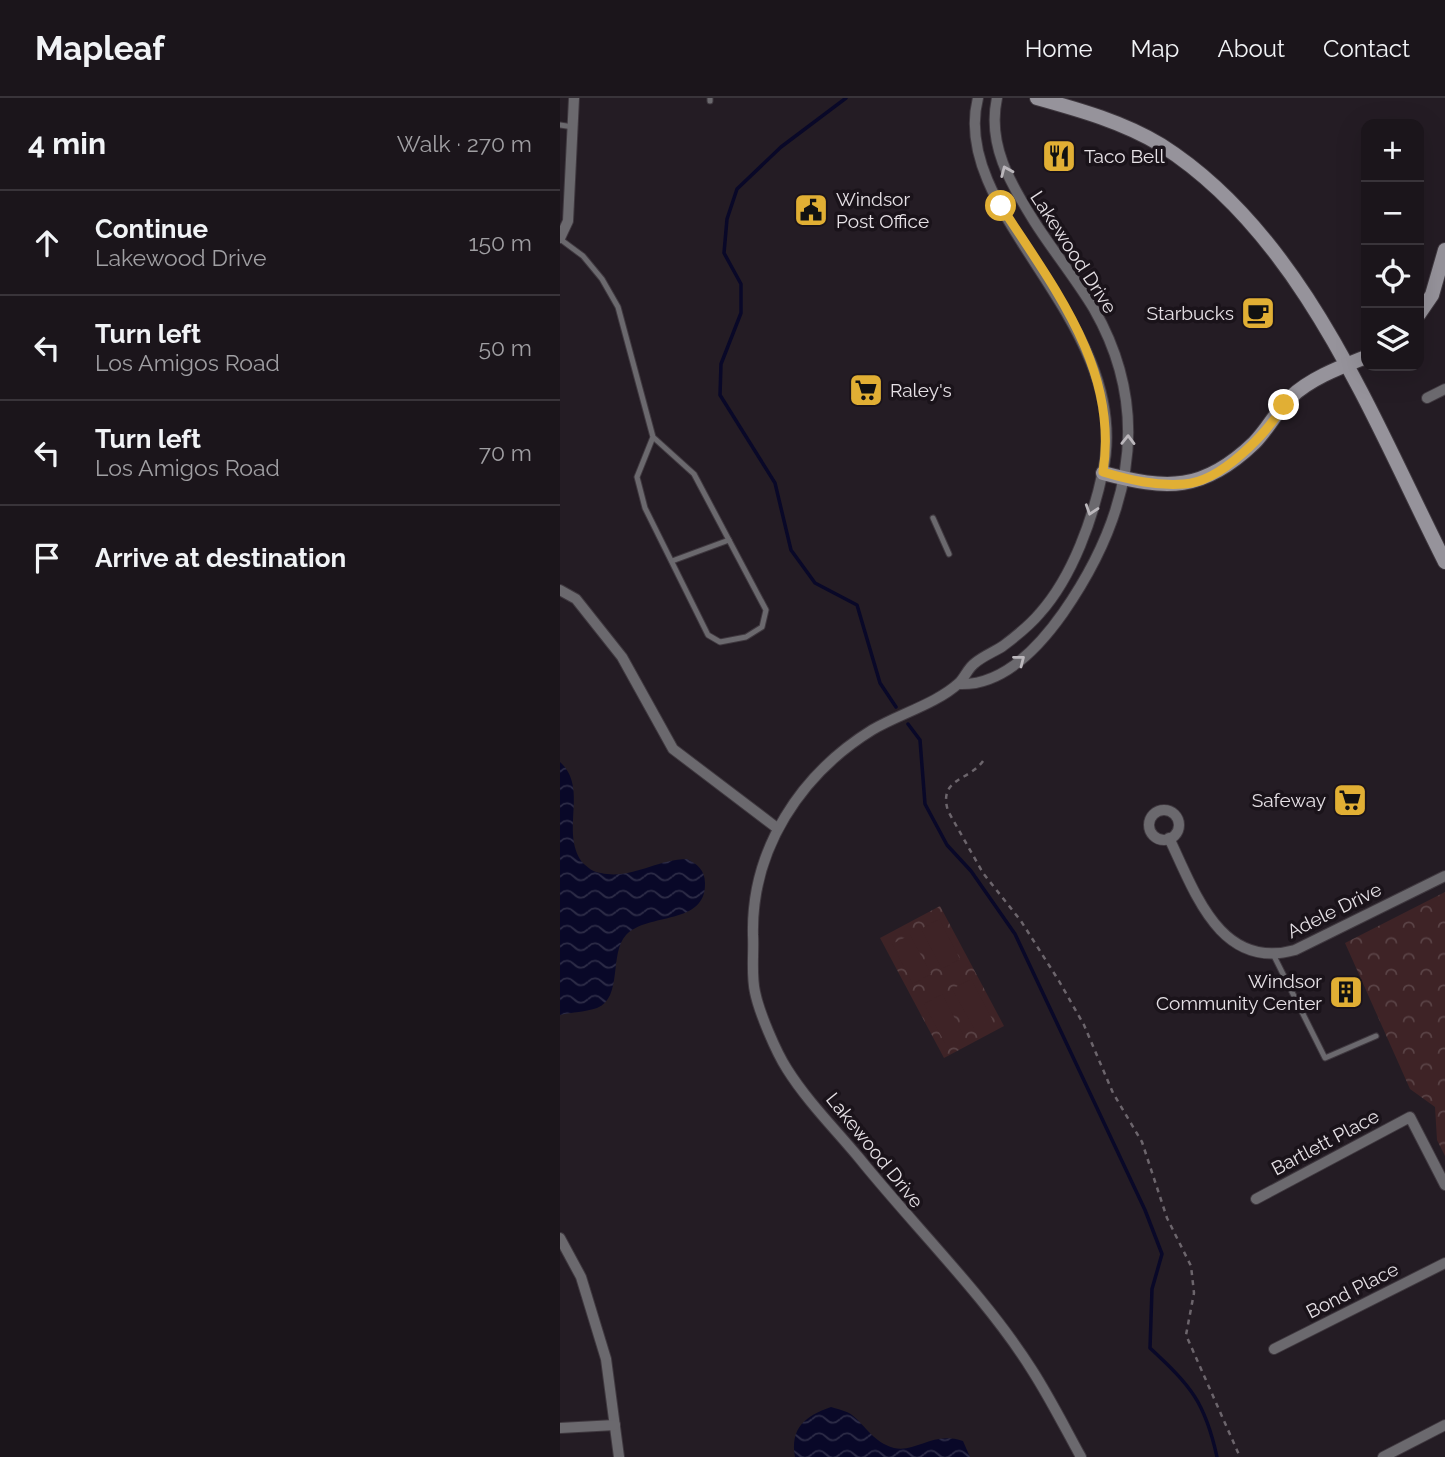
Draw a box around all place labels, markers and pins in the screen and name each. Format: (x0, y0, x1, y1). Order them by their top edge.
restaurant icon: Taco Bell (1040, 137, 1078, 175)
place label: Taco Bell (1084, 145, 1165, 167)
place label: Windsor Post Office (836, 188, 929, 232)
public building icon: Windsor Post Office (792, 191, 830, 229)
cafe icon: Starbucks (1239, 294, 1277, 332)
place label: Starbucks (1147, 302, 1234, 324)
supermarket icon: Raley's (847, 371, 885, 409)
place label: Raley's (890, 379, 952, 401)
supermarket icon: Safeway (1331, 781, 1369, 819)
place label: Safeway (1252, 789, 1326, 811)
place label: Windsor Community Center (1156, 970, 1322, 1014)
building icon: Windsor Community Center (1327, 973, 1365, 1011)

